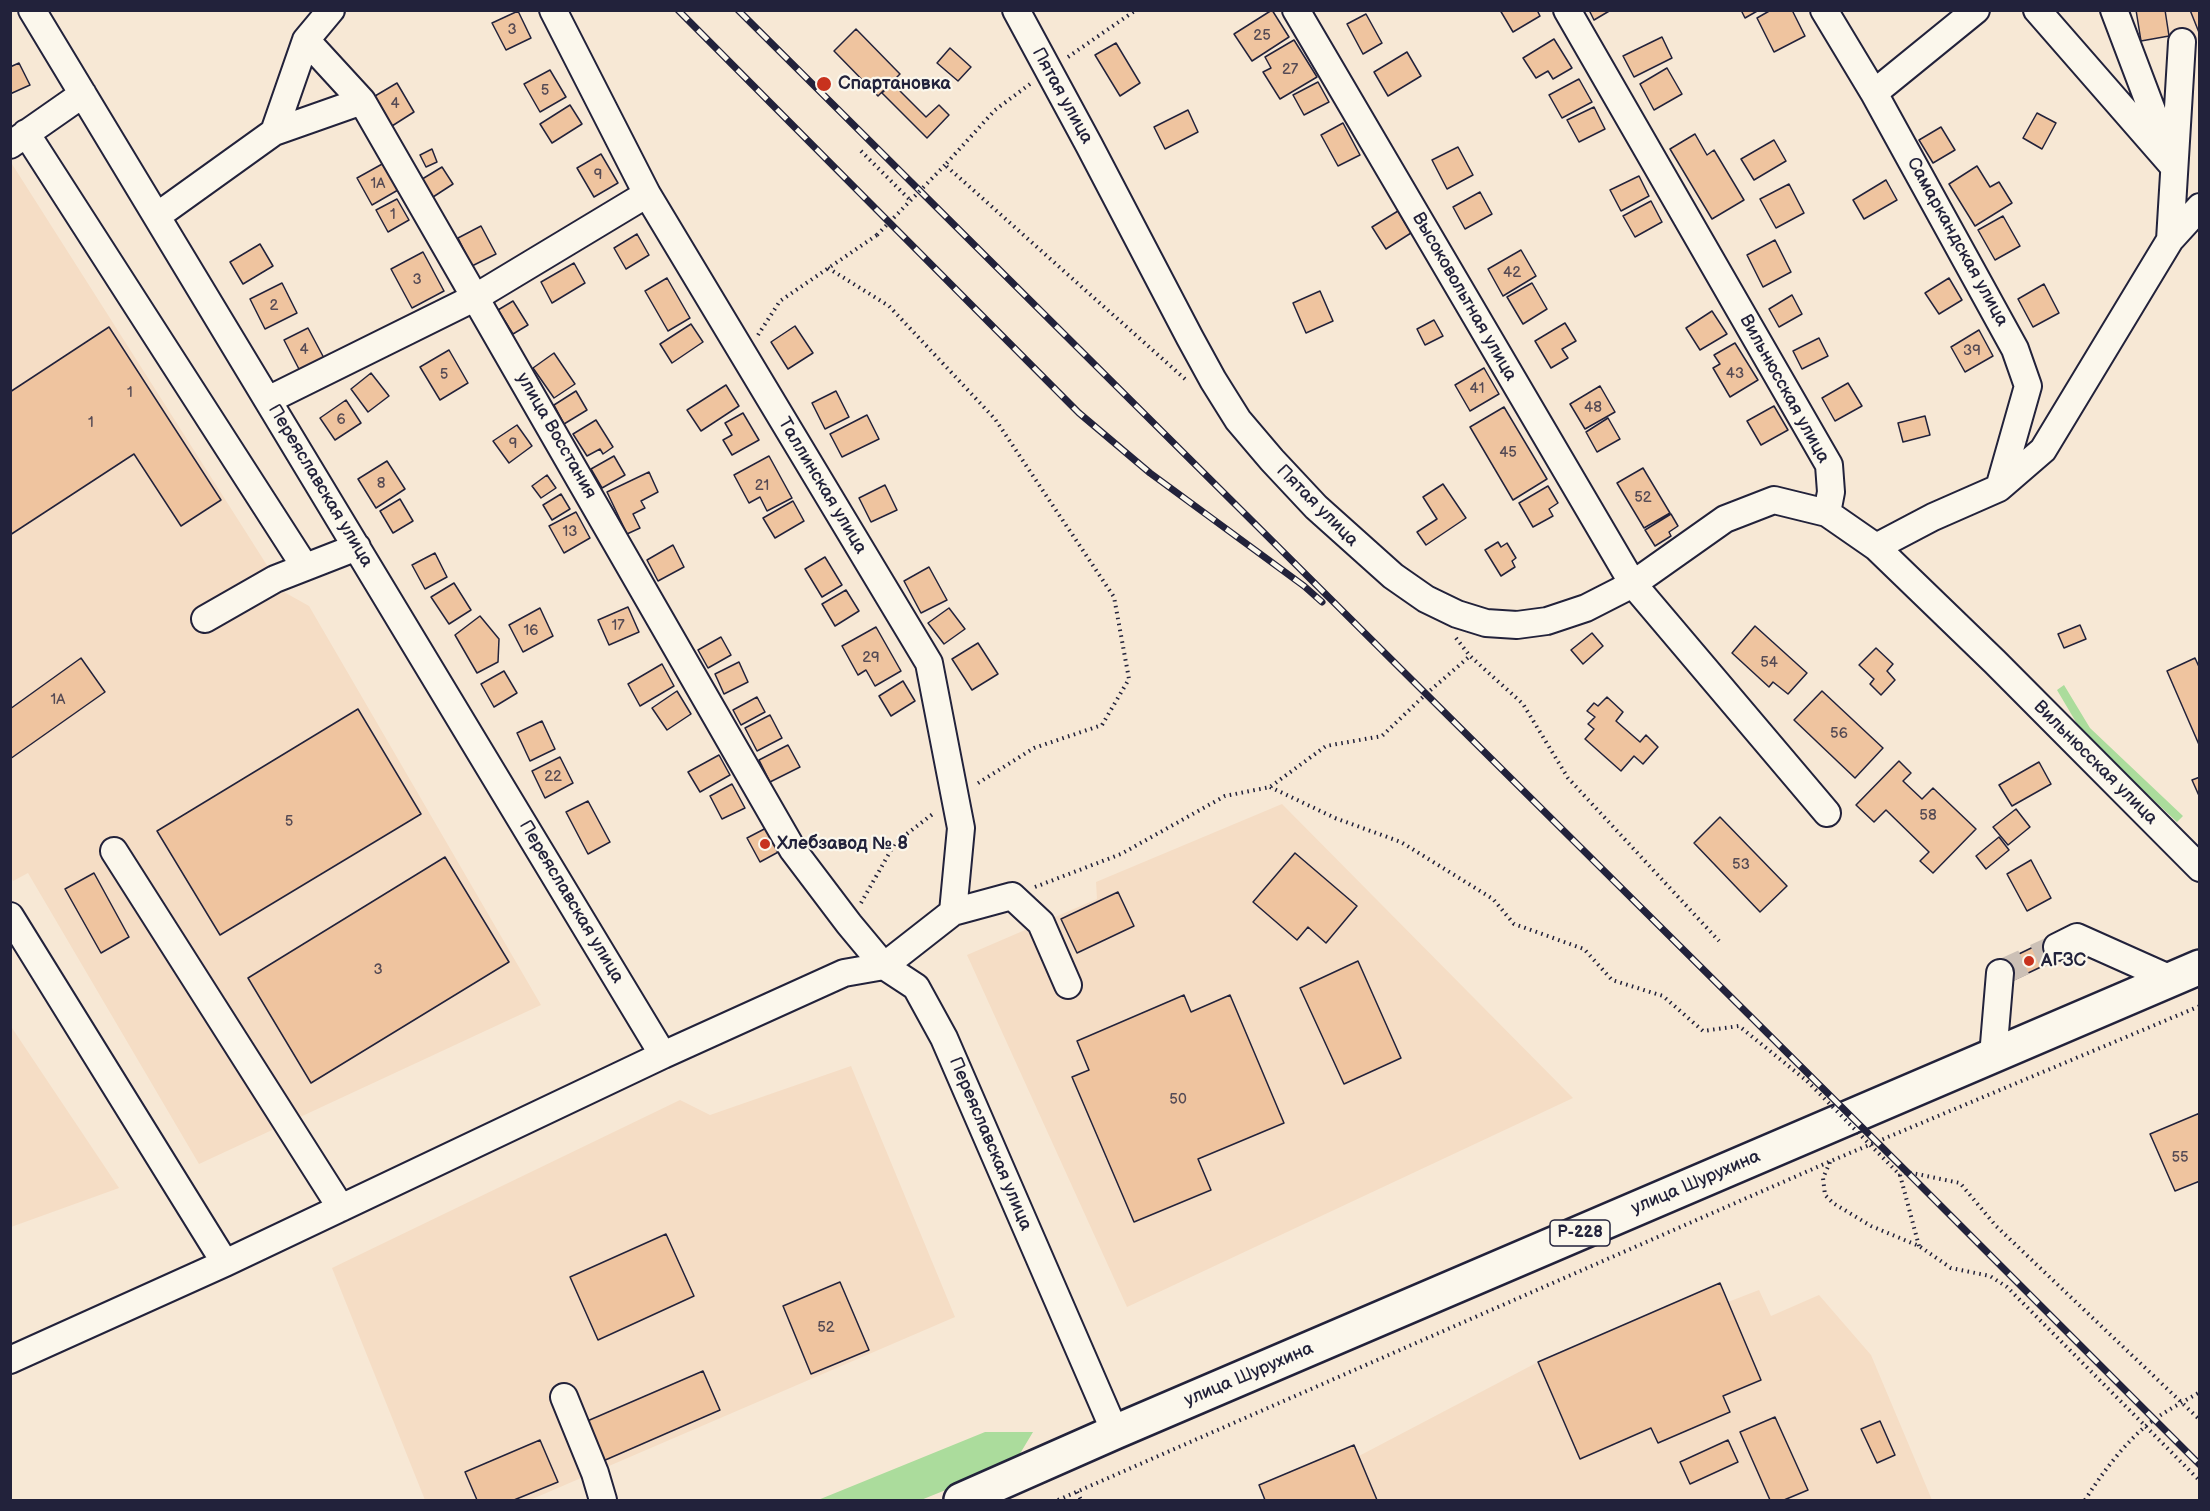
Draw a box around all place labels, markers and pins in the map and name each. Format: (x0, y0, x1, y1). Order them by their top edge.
place label: Спартановка (838, 73, 951, 95)
marker: Спартановка (815, 75, 833, 93)
place label: Хлебзавод № 8 (777, 833, 908, 855)
marker: Хлебзавод № 8 (758, 837, 772, 851)
place label: АГЗС (2041, 950, 2086, 972)
marker: АГЗС (2022, 954, 2036, 968)

